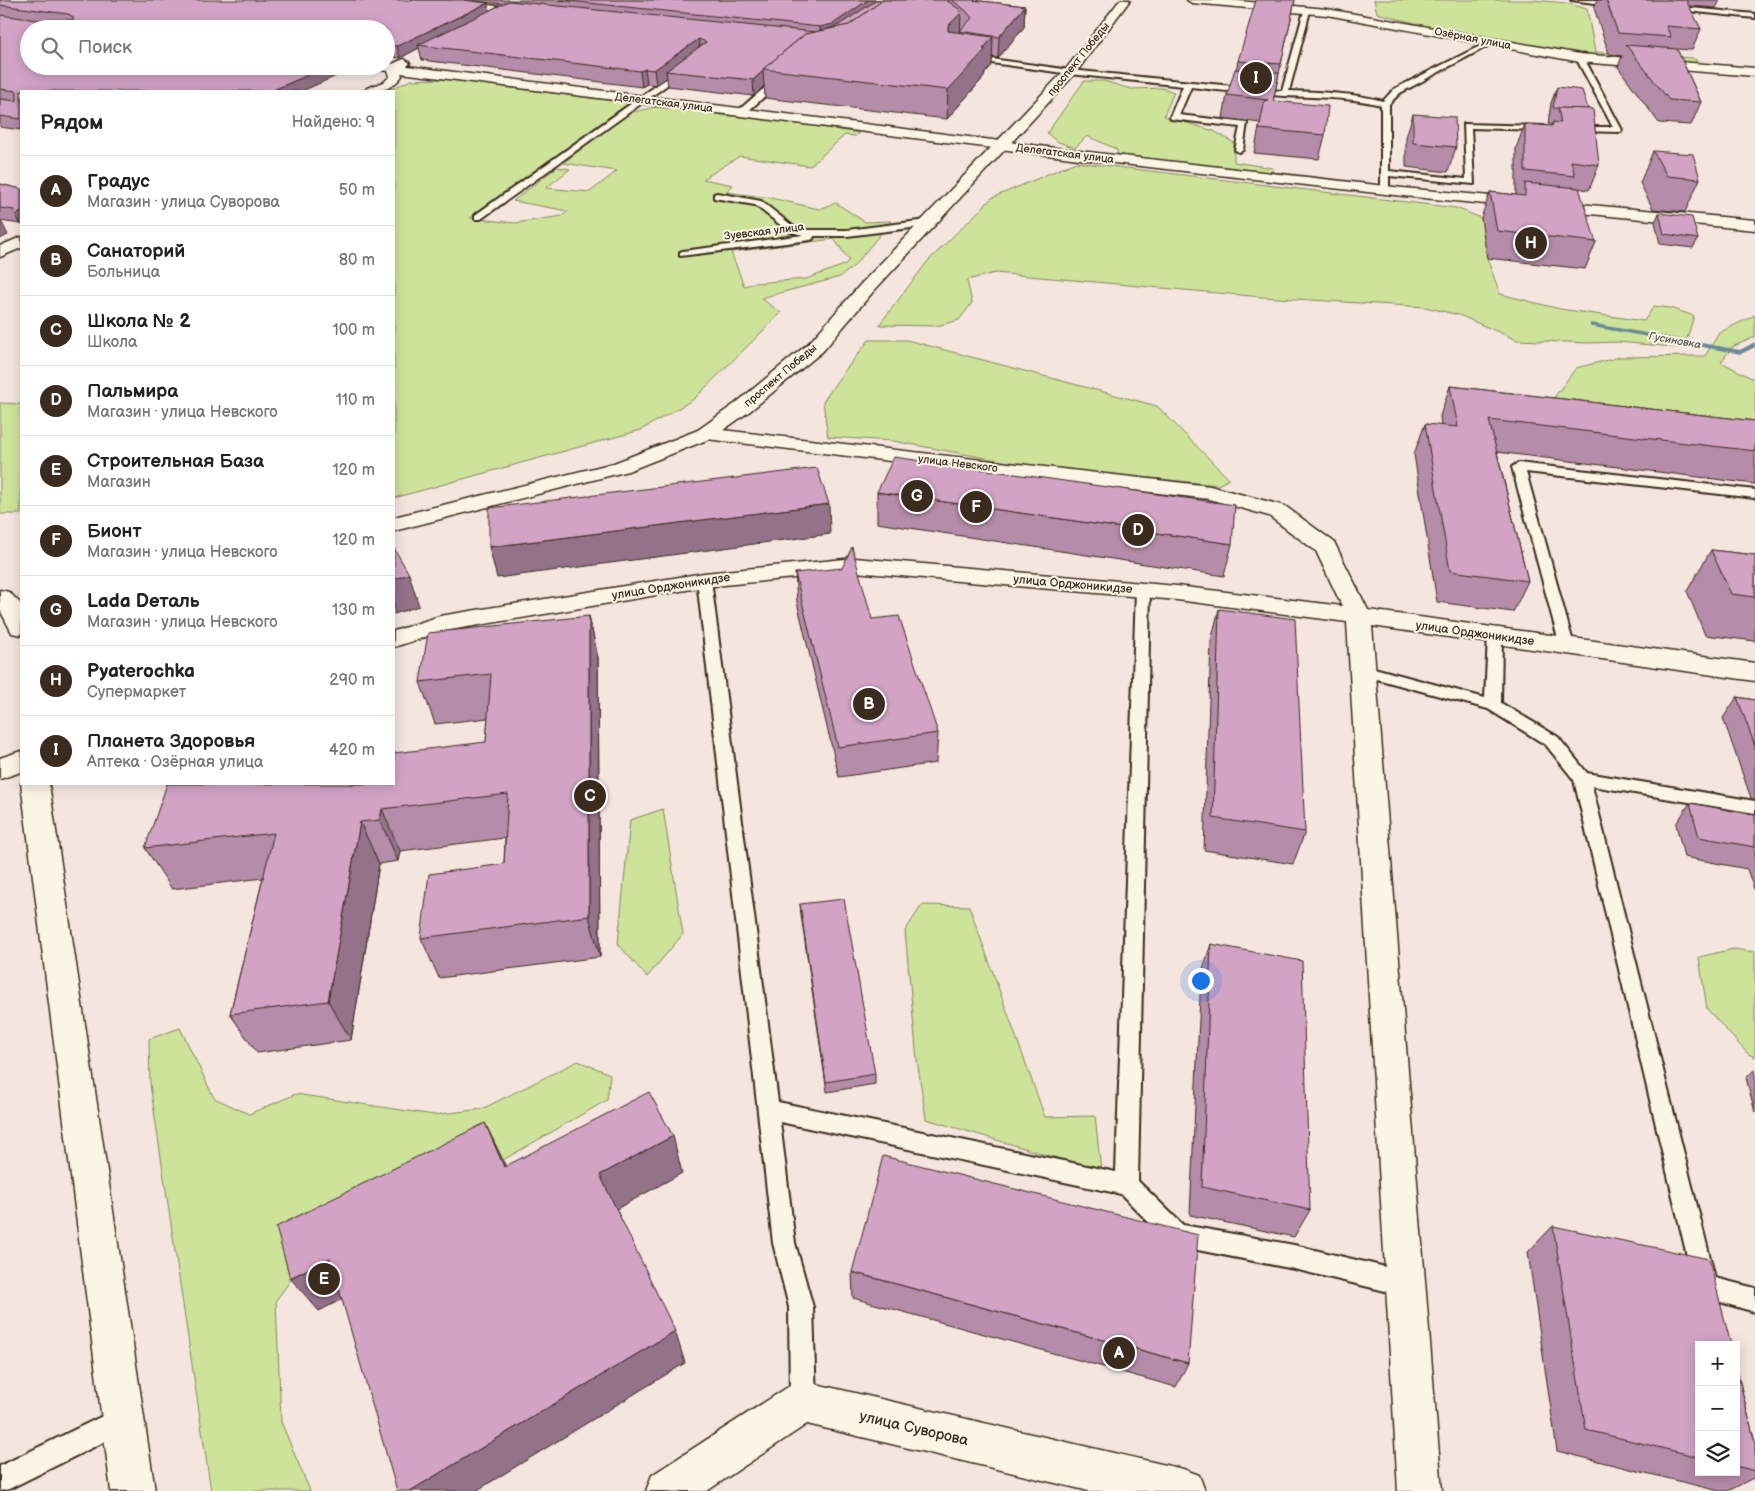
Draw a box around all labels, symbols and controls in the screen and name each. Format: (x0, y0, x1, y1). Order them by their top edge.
search box (20, 20, 395, 75)
street label: проспект Победы (1045, 20, 1112, 99)
street label: Озёрная улица (1434, 25, 1513, 52)
icon: search (38, 34, 66, 62)
text: Поиск (78, 36, 132, 59)
pin: I (1240, 59, 1272, 97)
street label: Делегатская улица (614, 90, 714, 115)
text: Рядом (40, 110, 103, 135)
text: Найдено: 9 (292, 113, 375, 132)
street label: Делегатская улица (1015, 141, 1115, 166)
text: Градус (87, 170, 150, 193)
text: A (51, 181, 61, 200)
text: 50 m (339, 181, 375, 200)
text: Магазин · улица Суворова (87, 193, 280, 212)
street label: Зуевская улица (723, 220, 805, 243)
pin: H (1515, 224, 1547, 262)
text: Санаторий (87, 240, 185, 263)
text: B (50, 251, 62, 270)
text: 80 m (339, 251, 375, 270)
text: Больница (87, 263, 160, 282)
text: Школа № 2 (87, 310, 191, 333)
text: C (50, 321, 62, 340)
text: 100 m (332, 321, 375, 340)
water label: Гусиновка (1648, 330, 1703, 352)
text: Школа (87, 333, 137, 352)
street label: проспект Победы (741, 341, 819, 410)
text: Пальмира (87, 380, 178, 403)
text: D (50, 391, 62, 410)
text: 110 m (336, 391, 375, 410)
text: Магазин · улица Невского (87, 403, 278, 422)
text: Строительная База (87, 450, 264, 473)
street label: улица Невского (917, 452, 999, 475)
text: E (51, 461, 61, 480)
text: 120 m (332, 461, 375, 480)
text: Магазин (87, 473, 151, 492)
pin: G (901, 477, 933, 515)
pin: F (960, 488, 992, 526)
pin: D (1122, 511, 1154, 549)
text: Бионт (87, 520, 142, 543)
text: F (51, 531, 61, 550)
text: 120 m (332, 531, 375, 550)
text: Магазин · улица Невского (87, 543, 278, 562)
street label: улица Орджоникидзе (611, 570, 732, 603)
street label: улица Орджоникидзе (1013, 572, 1133, 597)
text: Lada Dеталь (87, 590, 199, 613)
text: G (50, 601, 62, 620)
text: 130 m (332, 601, 375, 620)
text: Магазин · улица Невского (87, 613, 278, 632)
street label: улица Орджоникидзе (1415, 618, 1535, 649)
text: Pyaterochka (87, 660, 195, 683)
text: H (50, 671, 62, 690)
text: 290 m (329, 671, 375, 690)
text: Супермаркет (87, 683, 186, 702)
pin: B (853, 685, 885, 723)
text: Планета Здоровья (87, 730, 255, 753)
text: I (53, 741, 59, 760)
text: 420 m (329, 741, 375, 760)
text: Аптека · Озёрная улица (87, 753, 263, 772)
pin: C (574, 777, 606, 815)
your location (1188, 968, 1214, 994)
pin: E (308, 1260, 340, 1298)
pin: A (1103, 1334, 1135, 1372)
map controls (1695, 1341, 1740, 1476)
button: + (1695, 1341, 1740, 1386)
button: − (1695, 1386, 1740, 1431)
street label: улица Суворова (858, 1407, 970, 1450)
button: layers (1695, 1431, 1740, 1476)

